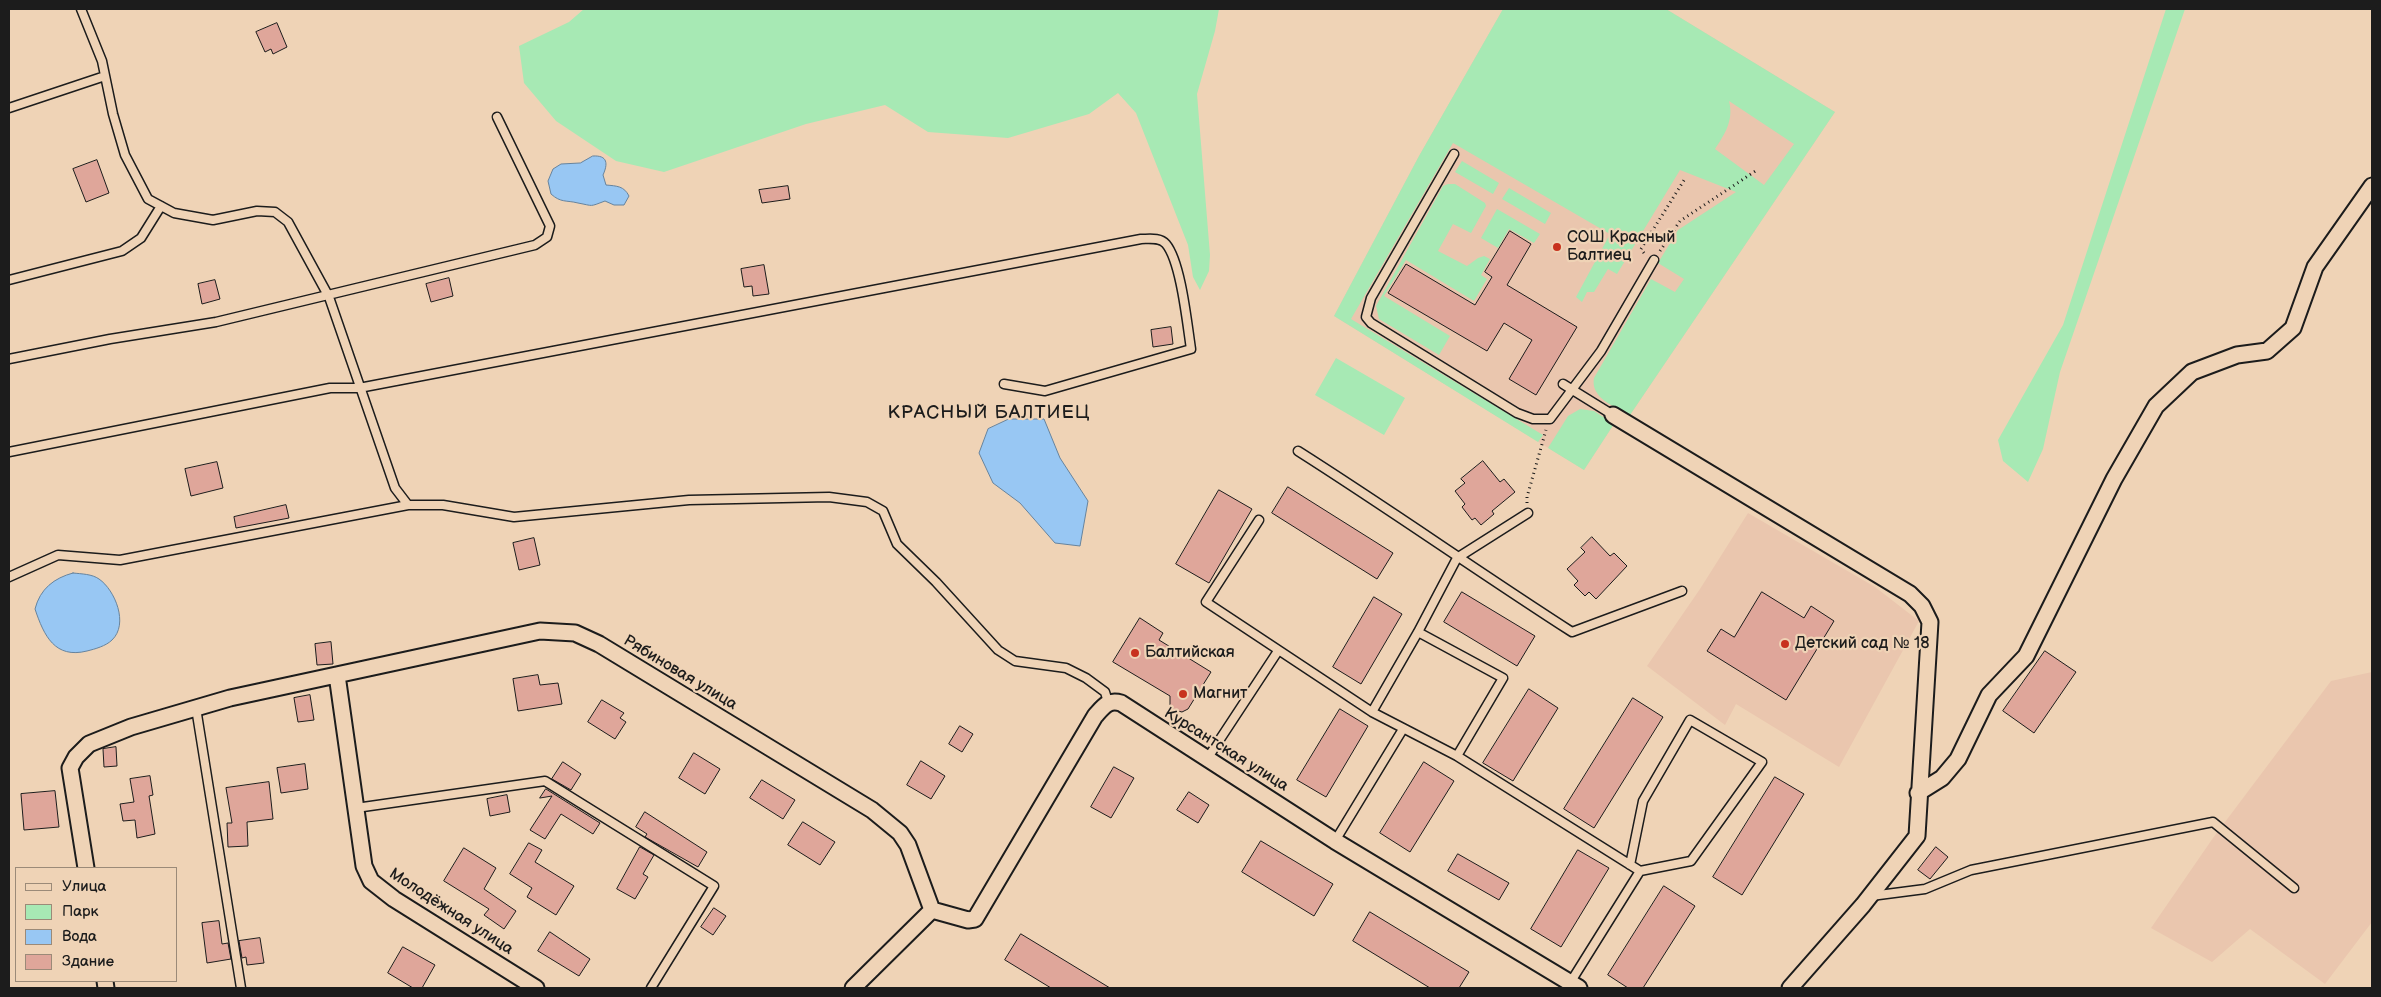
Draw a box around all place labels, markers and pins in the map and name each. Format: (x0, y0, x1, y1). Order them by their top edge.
place label: СОШ Красный Балтиец (1567, 228, 1675, 266)
marker: СОШ Красный Балтиец (1551, 241, 1563, 253)
place label: Детский сад № 18 (1795, 634, 1929, 654)
marker: Детский сад № 18 (1779, 638, 1791, 650)
place label: Балтийская (1145, 643, 1235, 663)
marker: Балтийская (1129, 647, 1141, 659)
place label: Магнит (1193, 684, 1248, 704)
marker: Магнит (1177, 688, 1189, 700)

